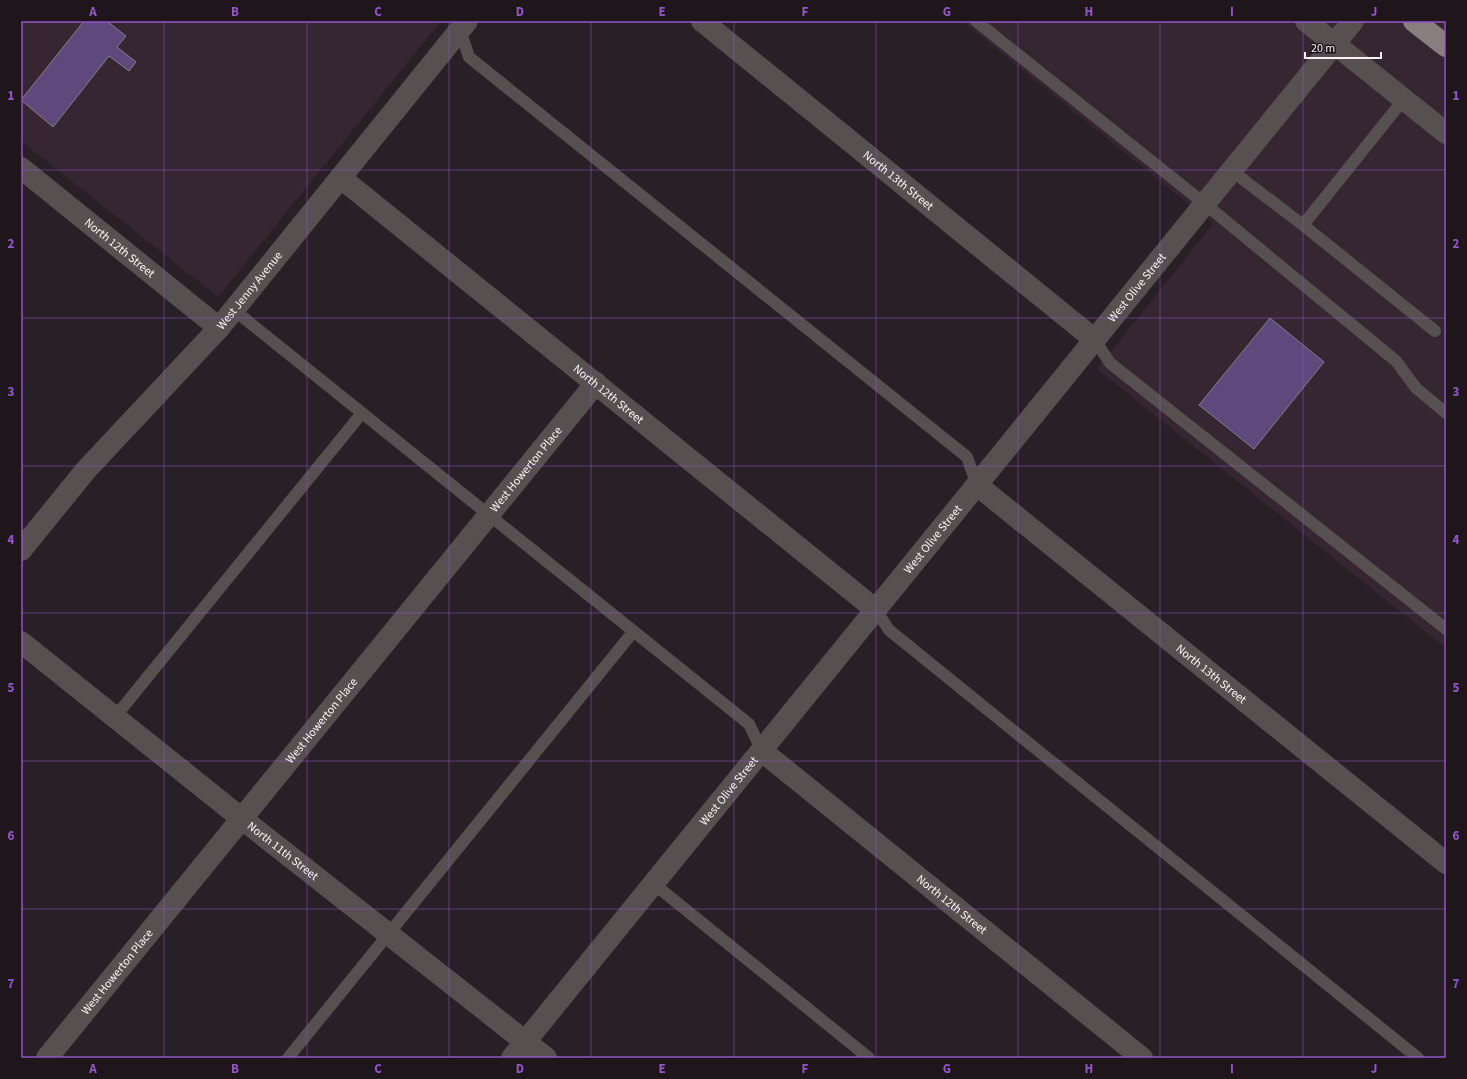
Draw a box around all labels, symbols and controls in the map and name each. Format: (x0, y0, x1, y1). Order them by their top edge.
text: A (88, 3, 97, 21)
text: B (231, 3, 239, 21)
text: C (374, 3, 382, 21)
text: D (516, 3, 524, 21)
text: E (658, 3, 666, 21)
text: F (802, 3, 809, 21)
text: G (943, 3, 951, 21)
text: H (1085, 3, 1093, 21)
text: I (1230, 3, 1234, 21)
text: J (1371, 3, 1377, 21)
scale bar (1305, 34, 1381, 60)
text: 20 m (1311, 40, 1335, 57)
text: 1 (8, 87, 15, 105)
text: 1 (1453, 87, 1460, 105)
street label: North 13th Street (860, 147, 937, 214)
street label: North 12th Street (81, 214, 159, 282)
text: 2 (8, 235, 15, 253)
text: 2 (1453, 235, 1460, 253)
street label: West Jenny Avenue (212, 247, 286, 333)
street label: West Olive Street (1104, 249, 1170, 326)
street label: North 12th Street (570, 360, 648, 428)
text: 3 (8, 383, 15, 401)
text: 3 (1453, 383, 1460, 401)
street label: West Howerton Place (486, 423, 566, 516)
street label: West Olive Street (900, 501, 966, 577)
text: 4 (8, 531, 15, 549)
text: 4 (1453, 531, 1460, 549)
street label: North 13th Street (1172, 640, 1250, 708)
street label: West Howerton Place (281, 674, 362, 767)
text: 5 (8, 679, 15, 697)
text: 5 (1453, 679, 1460, 697)
street label: West Olive Street (695, 753, 762, 829)
street label: North 11th Street (244, 818, 322, 884)
text: 6 (8, 827, 15, 845)
text: 6 (1453, 827, 1460, 845)
street label: North 12th Street (913, 871, 991, 938)
street label: West Howerton Place (77, 925, 157, 1018)
text: 7 (8, 975, 15, 993)
text: 7 (1453, 975, 1460, 993)
text: A (88, 1060, 97, 1078)
text: B (231, 1060, 239, 1078)
text: C (374, 1060, 382, 1078)
text: D (516, 1060, 524, 1078)
text: E (658, 1060, 666, 1078)
text: F (802, 1060, 809, 1078)
text: G (943, 1060, 951, 1078)
text: H (1085, 1060, 1093, 1078)
text: I (1230, 1060, 1234, 1078)
text: J (1371, 1060, 1377, 1078)

